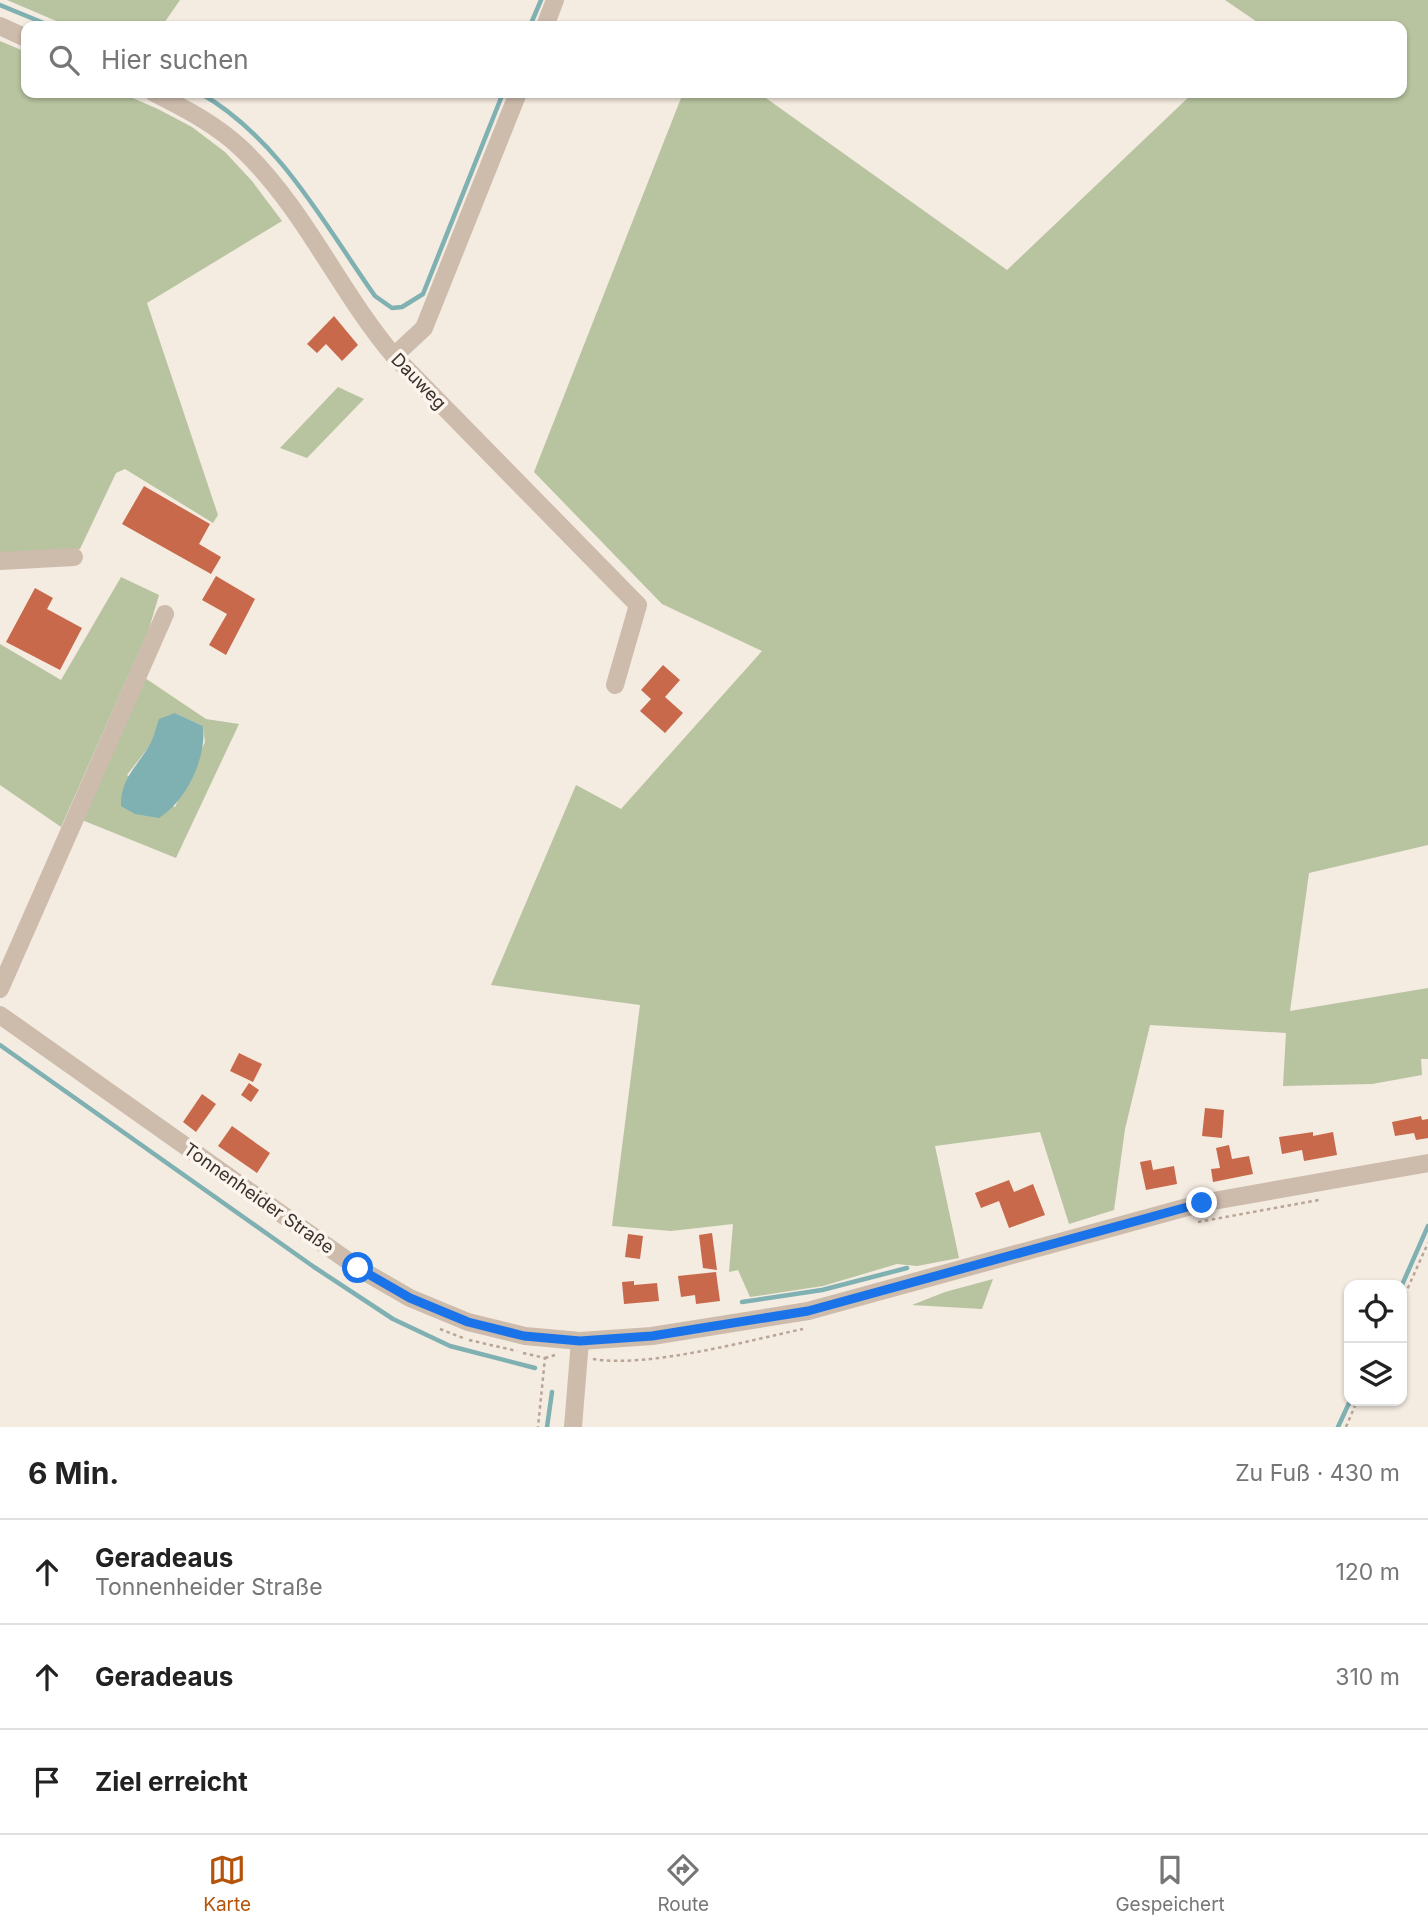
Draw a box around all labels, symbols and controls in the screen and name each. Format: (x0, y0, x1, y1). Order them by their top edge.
search box (21, 21, 1407, 98)
icon: search (45, 41, 83, 79)
text: Hier suchen (101, 44, 249, 75)
street label: Dauweg (387, 349, 451, 413)
street label: Tonnenheider Straße (180, 1138, 338, 1258)
route end (1186, 1187, 1217, 1218)
route start (342, 1252, 373, 1283)
map controls (1344, 1280, 1407, 1406)
button: locate (1344, 1280, 1407, 1343)
button: layers (1344, 1343, 1407, 1406)
text: 6 Min. (28, 1455, 119, 1491)
text: Zu Fuß · 430 m (1235, 1459, 1400, 1487)
text: Geradeaus (95, 1542, 233, 1573)
icon: ahead (28, 1553, 66, 1591)
text: 120 m (1335, 1558, 1400, 1586)
text: Tonnenheider Straße (95, 1573, 323, 1601)
icon: ahead (28, 1658, 66, 1696)
text: Geradeaus (95, 1661, 233, 1692)
text: 310 m (1335, 1663, 1400, 1691)
icon: arrive (28, 1763, 66, 1801)
text: Ziel erreicht (95, 1766, 248, 1797)
tab: Karte (203, 1851, 251, 1916)
tab: Route (657, 1851, 709, 1916)
tab: Gespeichert (1115, 1851, 1225, 1916)

